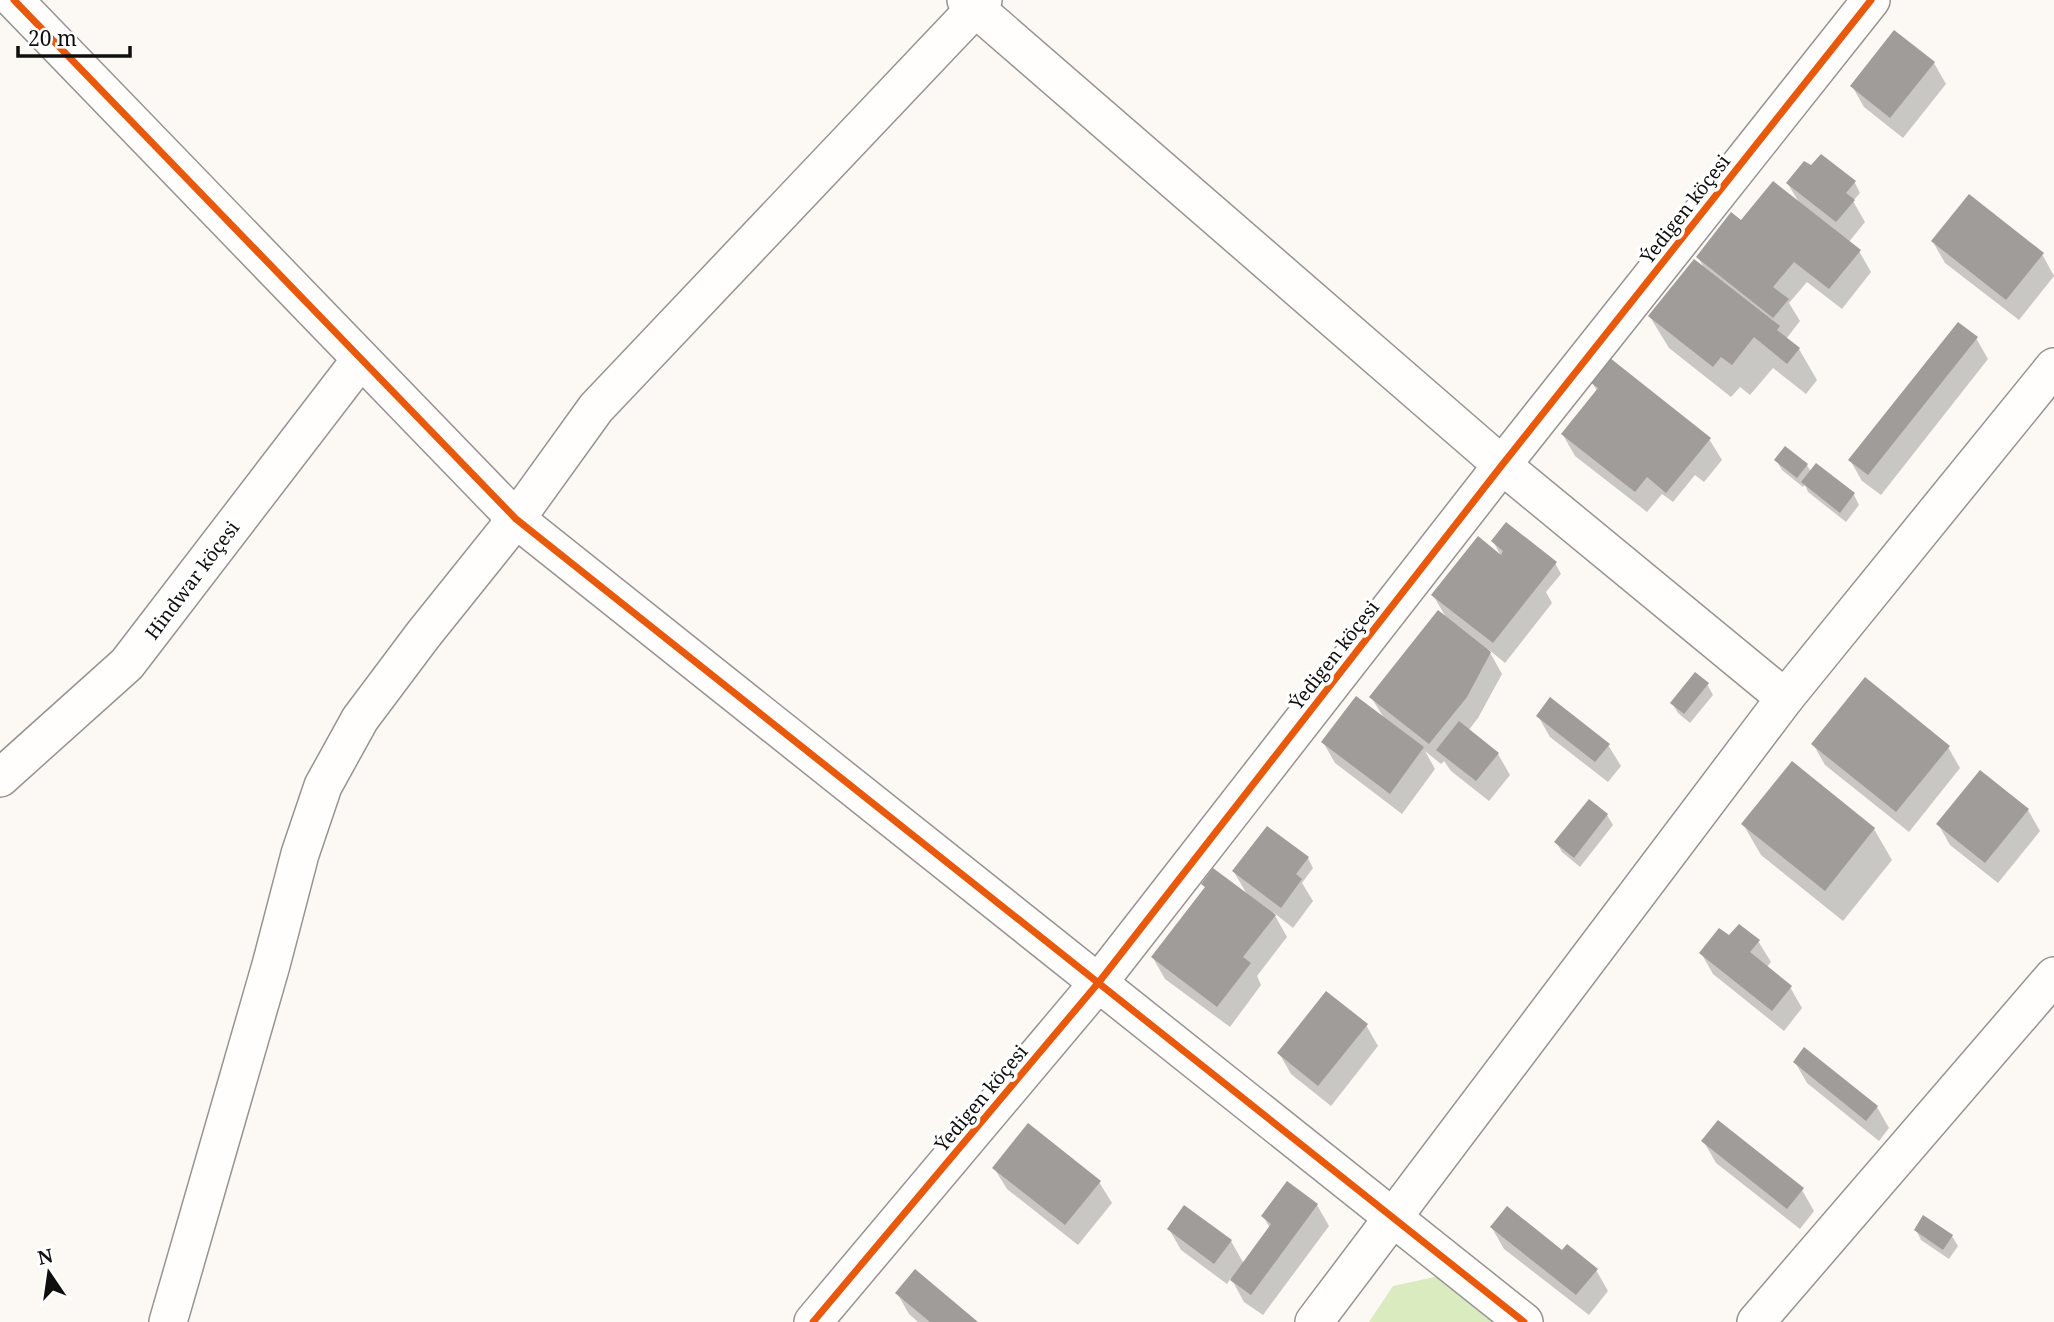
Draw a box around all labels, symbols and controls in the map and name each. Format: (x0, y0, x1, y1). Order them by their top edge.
scale bar (18, 14, 130, 58)
text: 20 m (28, 24, 77, 52)
street label: Ýedigen köçesi (1634, 149, 1736, 270)
street label: Hindwar köçesi (139, 516, 245, 644)
street label: Ýedigen köçesi (1283, 595, 1385, 716)
street label: Ýedigen köçesi (928, 1039, 1033, 1158)
north arrow (14, 1238, 84, 1308)
text: N (35, 1242, 55, 1271)

